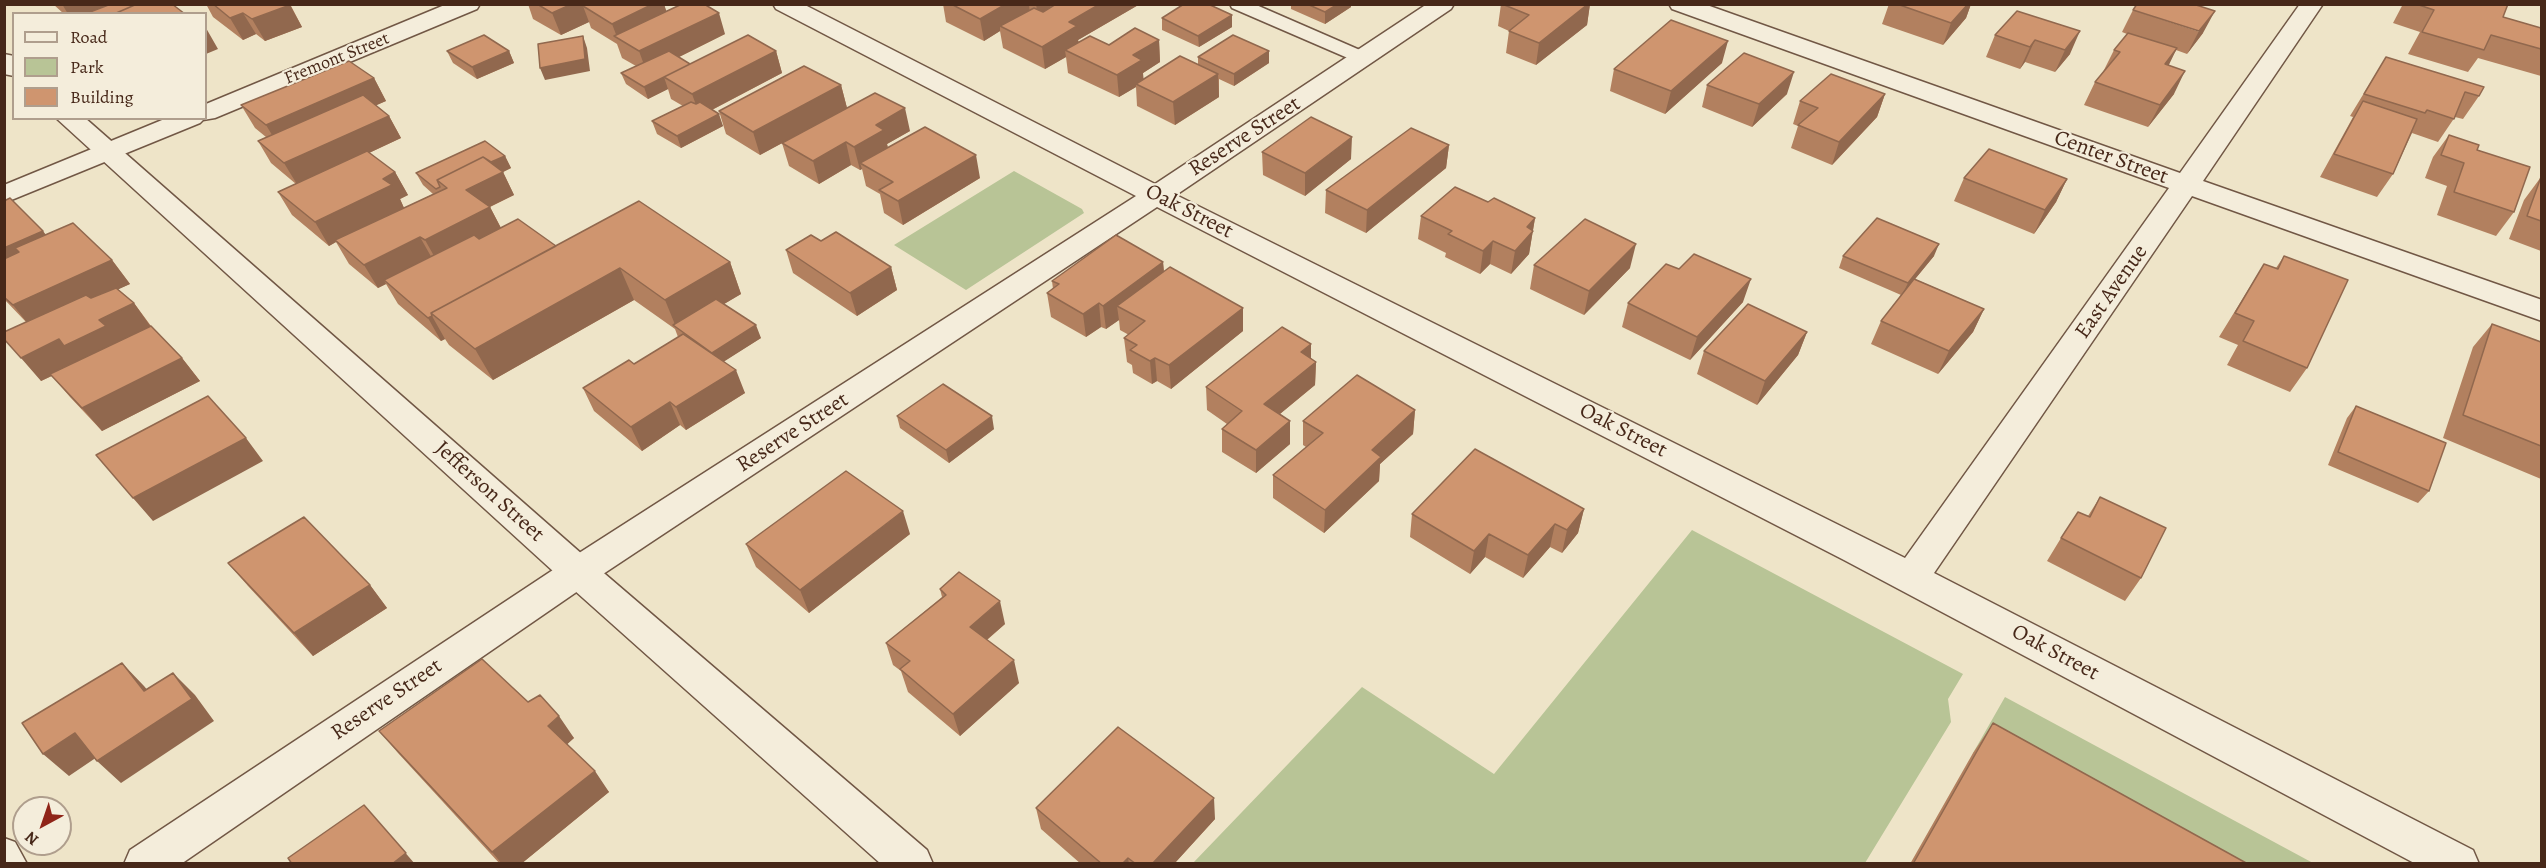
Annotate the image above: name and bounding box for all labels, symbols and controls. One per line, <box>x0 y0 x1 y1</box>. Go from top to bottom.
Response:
legend <box>12 12 207 120</box>
text: Road <box>70 25 107 49</box>
street label: Fremont Street <box>281 28 393 90</box>
text: Park <box>70 55 104 79</box>
text: Building <box>70 85 134 109</box>
street label: Reserve Street <box>1184 91 1306 183</box>
street label: Center Street <box>2050 125 2172 191</box>
street label: Oak Street <box>1141 179 1237 245</box>
street label: East Avenue <box>2070 240 2154 344</box>
street label: Reserve Street <box>732 387 854 479</box>
street label: Oak Street <box>1575 398 1671 464</box>
street label: Jefferson Street <box>429 436 549 548</box>
street label: Oak Street <box>2007 619 2103 687</box>
street label: Reserve Street <box>327 653 447 747</box>
north arrow <box>12 796 72 856</box>
text: N <box>20 826 43 850</box>

